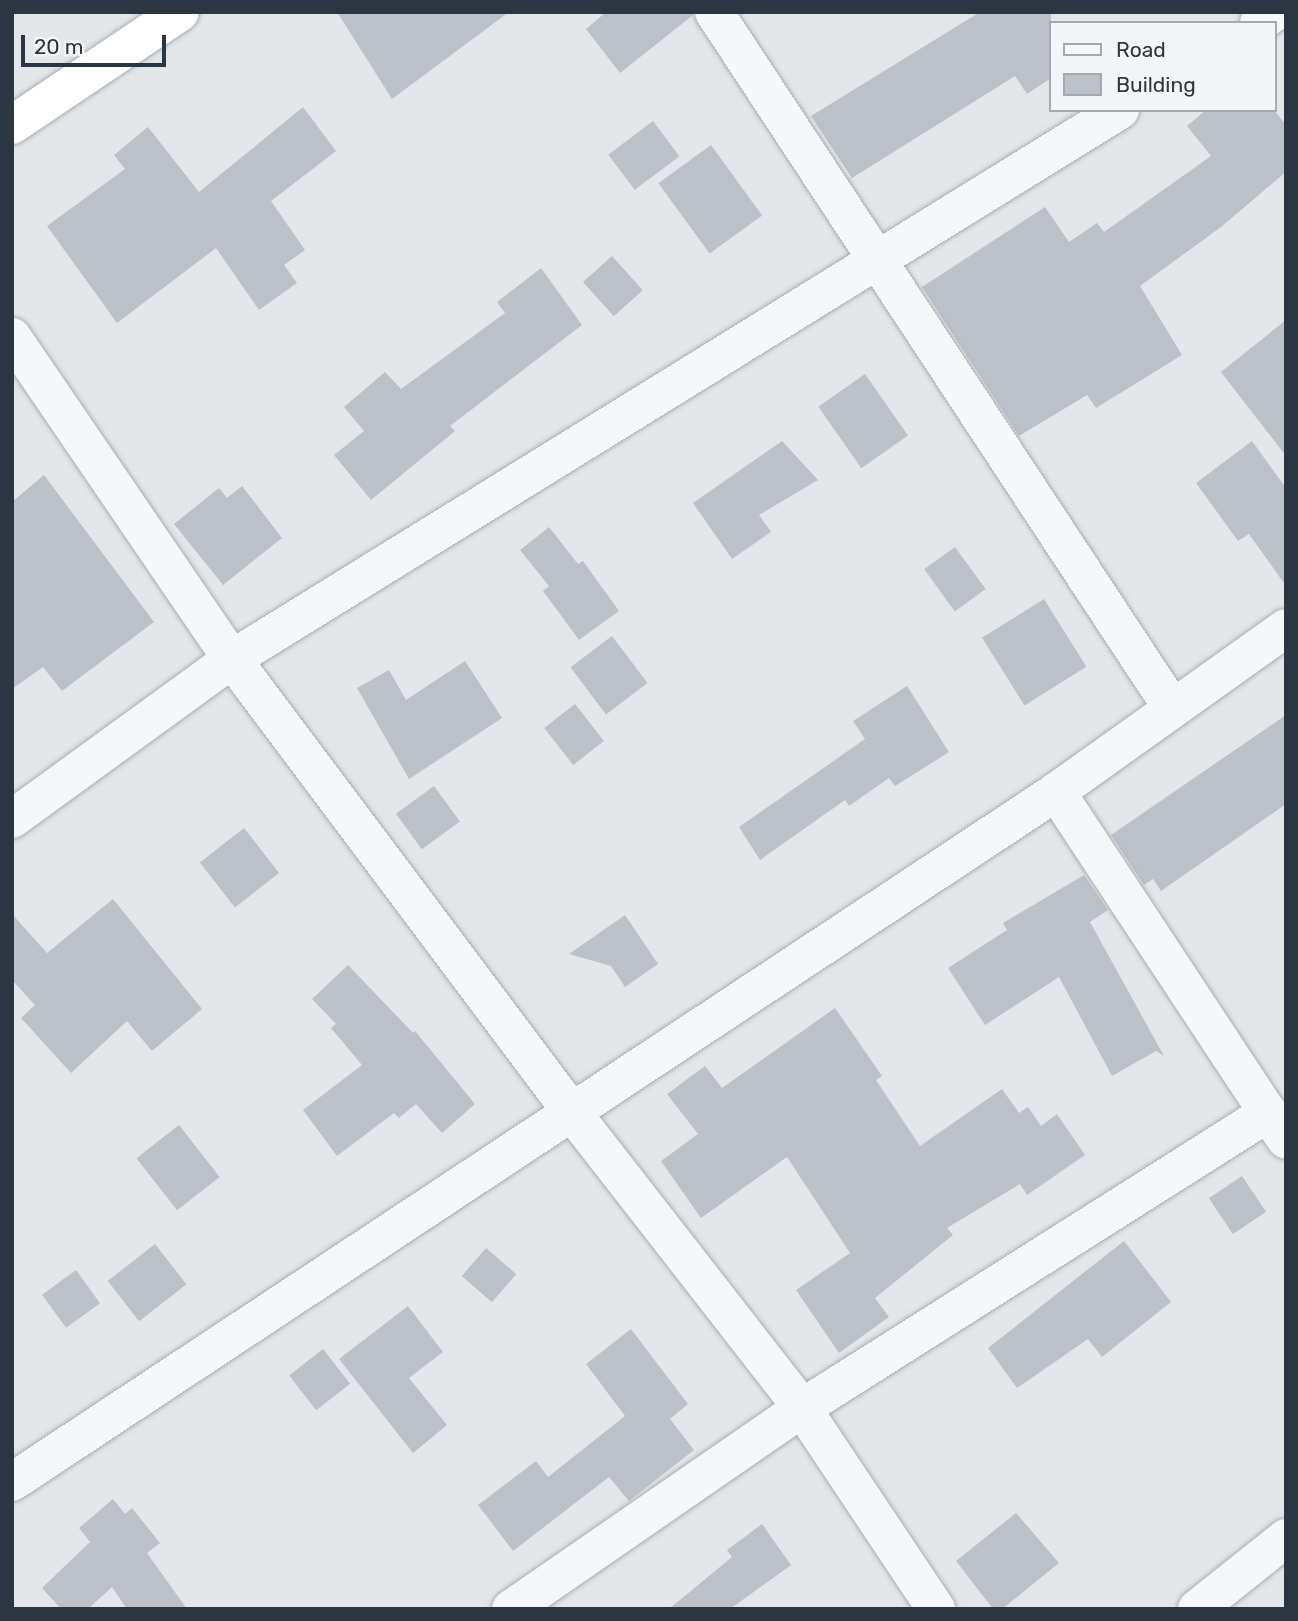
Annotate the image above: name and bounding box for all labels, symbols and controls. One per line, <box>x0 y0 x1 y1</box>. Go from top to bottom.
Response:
scale bar <box>24 21 170 65</box>
legend <box>1050 21 1277 112</box>
text: 20 m <box>34 34 83 59</box>
text: Road <box>1116 37 1166 62</box>
text: Building <box>1116 72 1196 97</box>

